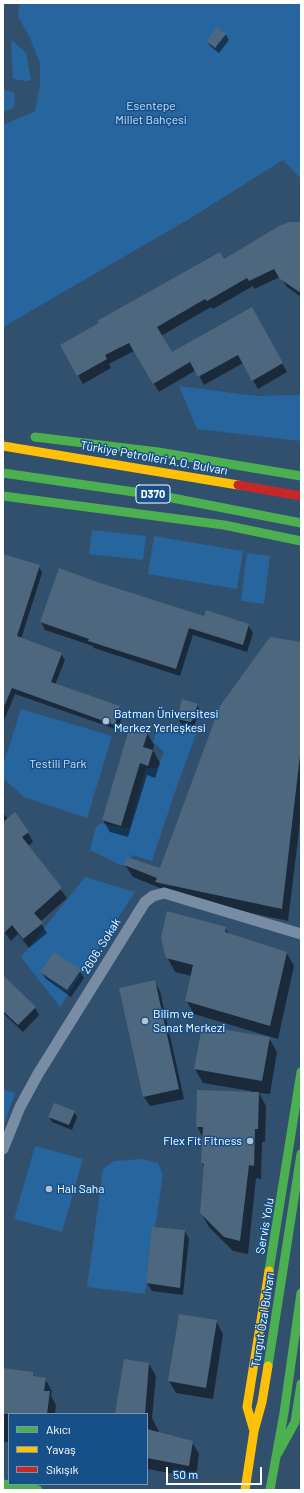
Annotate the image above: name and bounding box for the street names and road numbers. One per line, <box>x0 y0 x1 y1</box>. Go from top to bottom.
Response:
street label: Türkiye Petrolleri A.O. Bulvarı <box>79 438 229 478</box>
road number: D370 <box>136 485 170 503</box>
street label: 2606. Sokak <box>78 916 124 976</box>
street label: Servis Yolu <box>253 1197 277 1255</box>
street label: Turgut Özal Bulvarı <box>248 1272 278 1368</box>

